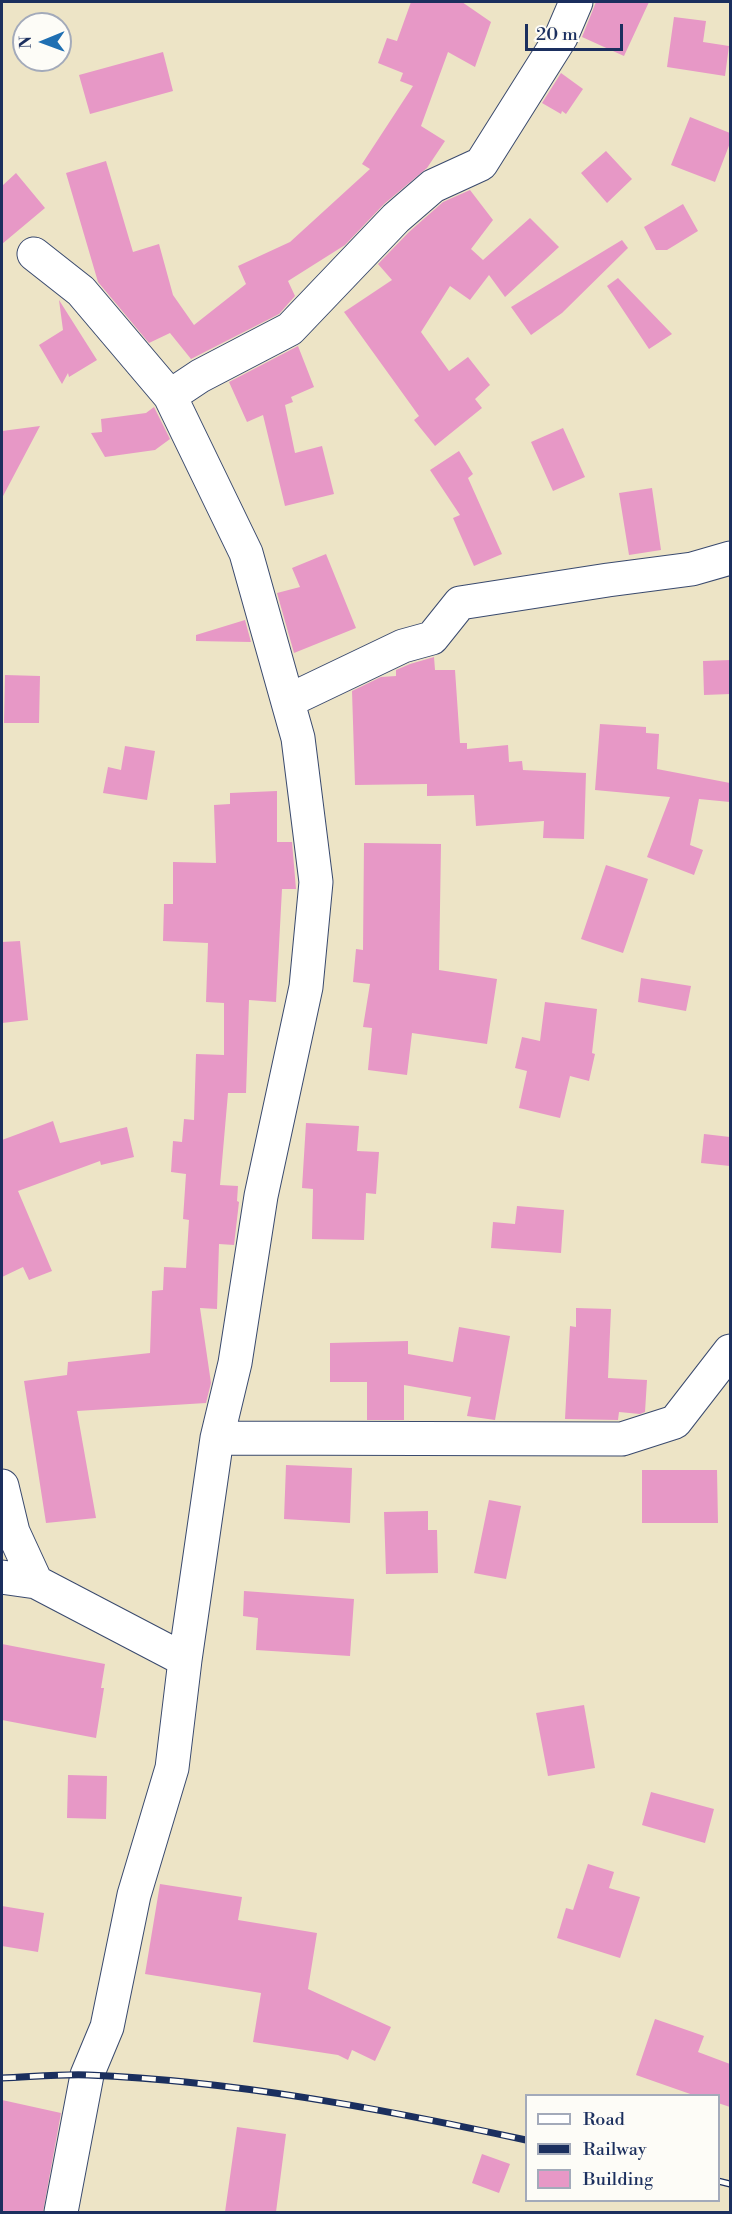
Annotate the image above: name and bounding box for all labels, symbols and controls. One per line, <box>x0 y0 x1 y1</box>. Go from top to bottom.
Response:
north arrow <box>12 12 72 72</box>
scale bar <box>528 12 626 50</box>
text: 20 m <box>536 23 578 46</box>
text: N <box>16 36 36 49</box>
legend <box>525 2094 720 2202</box>
text: Road <box>583 2108 625 2131</box>
text: Railway <box>583 2138 646 2161</box>
text: Building <box>583 2168 653 2191</box>

